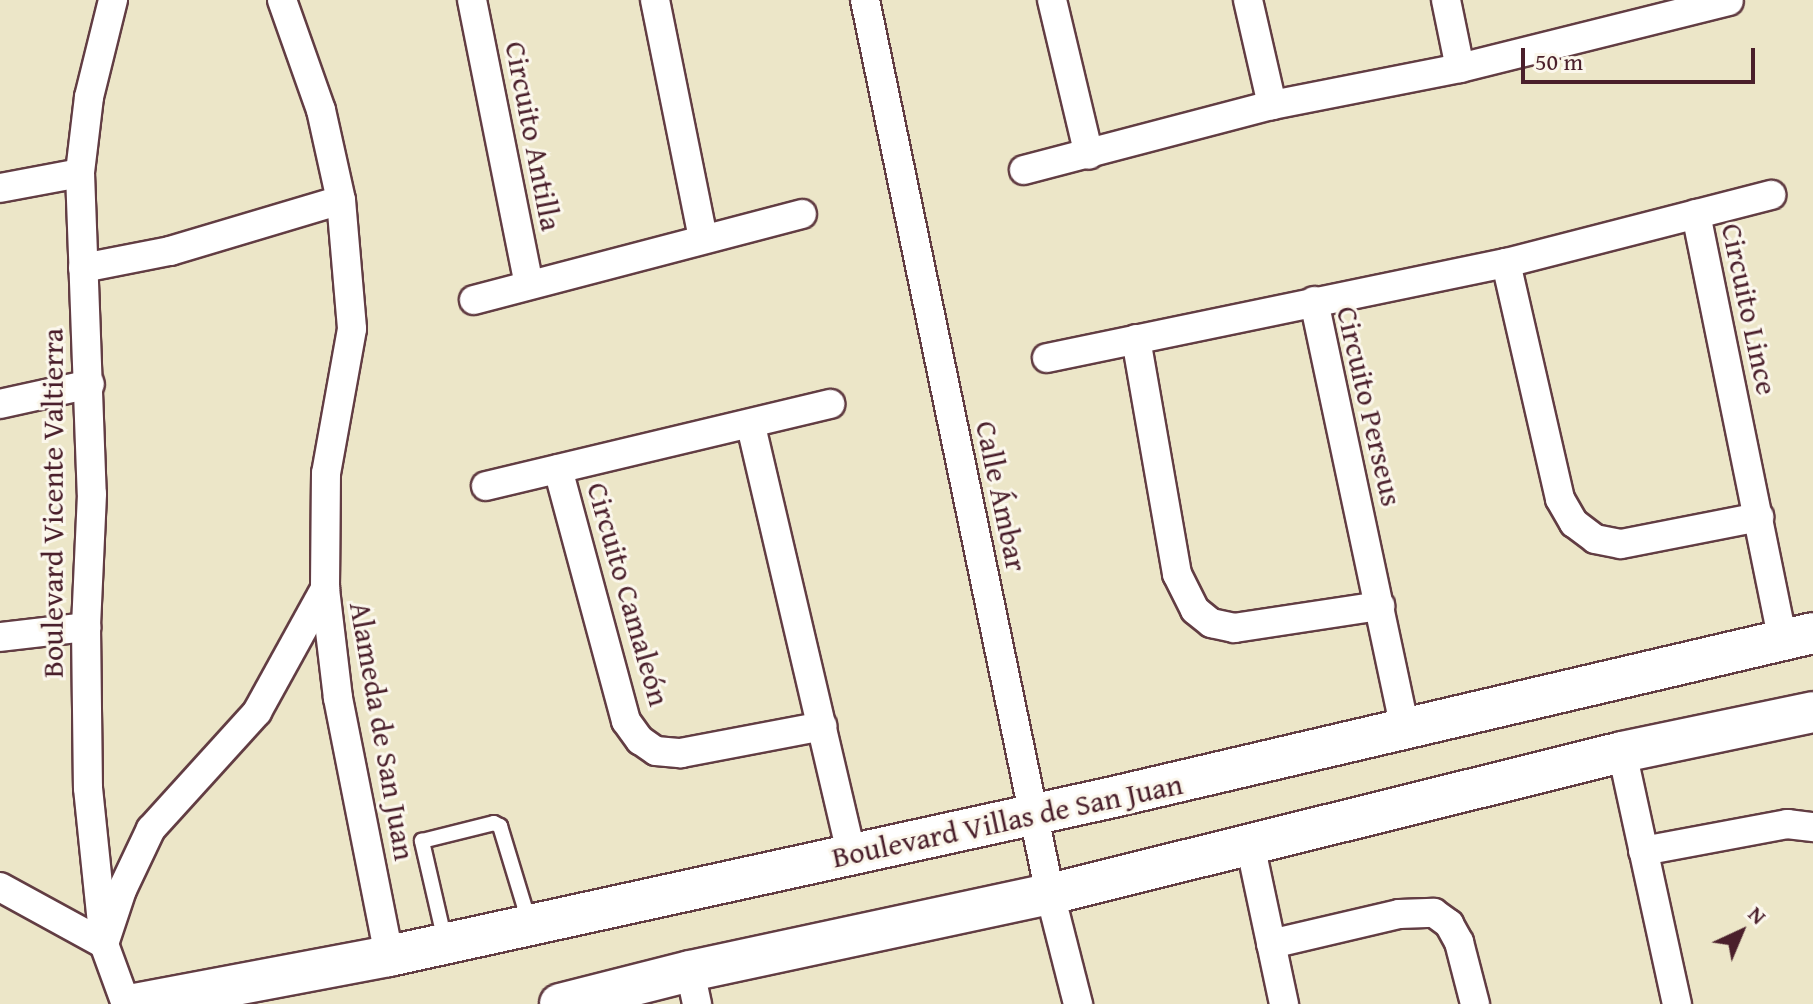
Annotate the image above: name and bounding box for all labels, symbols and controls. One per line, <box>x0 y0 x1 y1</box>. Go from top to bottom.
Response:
scale bar <box>1525 32 1759 82</box>
street label: Circuito Antilla <box>498 38 570 234</box>
text: 50 m <box>1535 44 1583 79</box>
street label: Circuito Lince <box>1714 220 1786 398</box>
street label: Circuito Perseus <box>1330 303 1410 509</box>
street label: Boulevard Vicente Valtierra <box>34 328 70 678</box>
street label: Calle Ámbar <box>969 418 1035 574</box>
street label: Circuito Camaleón <box>580 478 678 710</box>
street label: Alameda de San Juan <box>343 599 423 863</box>
street label: Boulevard Villas de San Juan <box>828 765 1186 875</box>
north arrow <box>1701 892 1781 972</box>
text: N <box>1741 898 1774 931</box>

